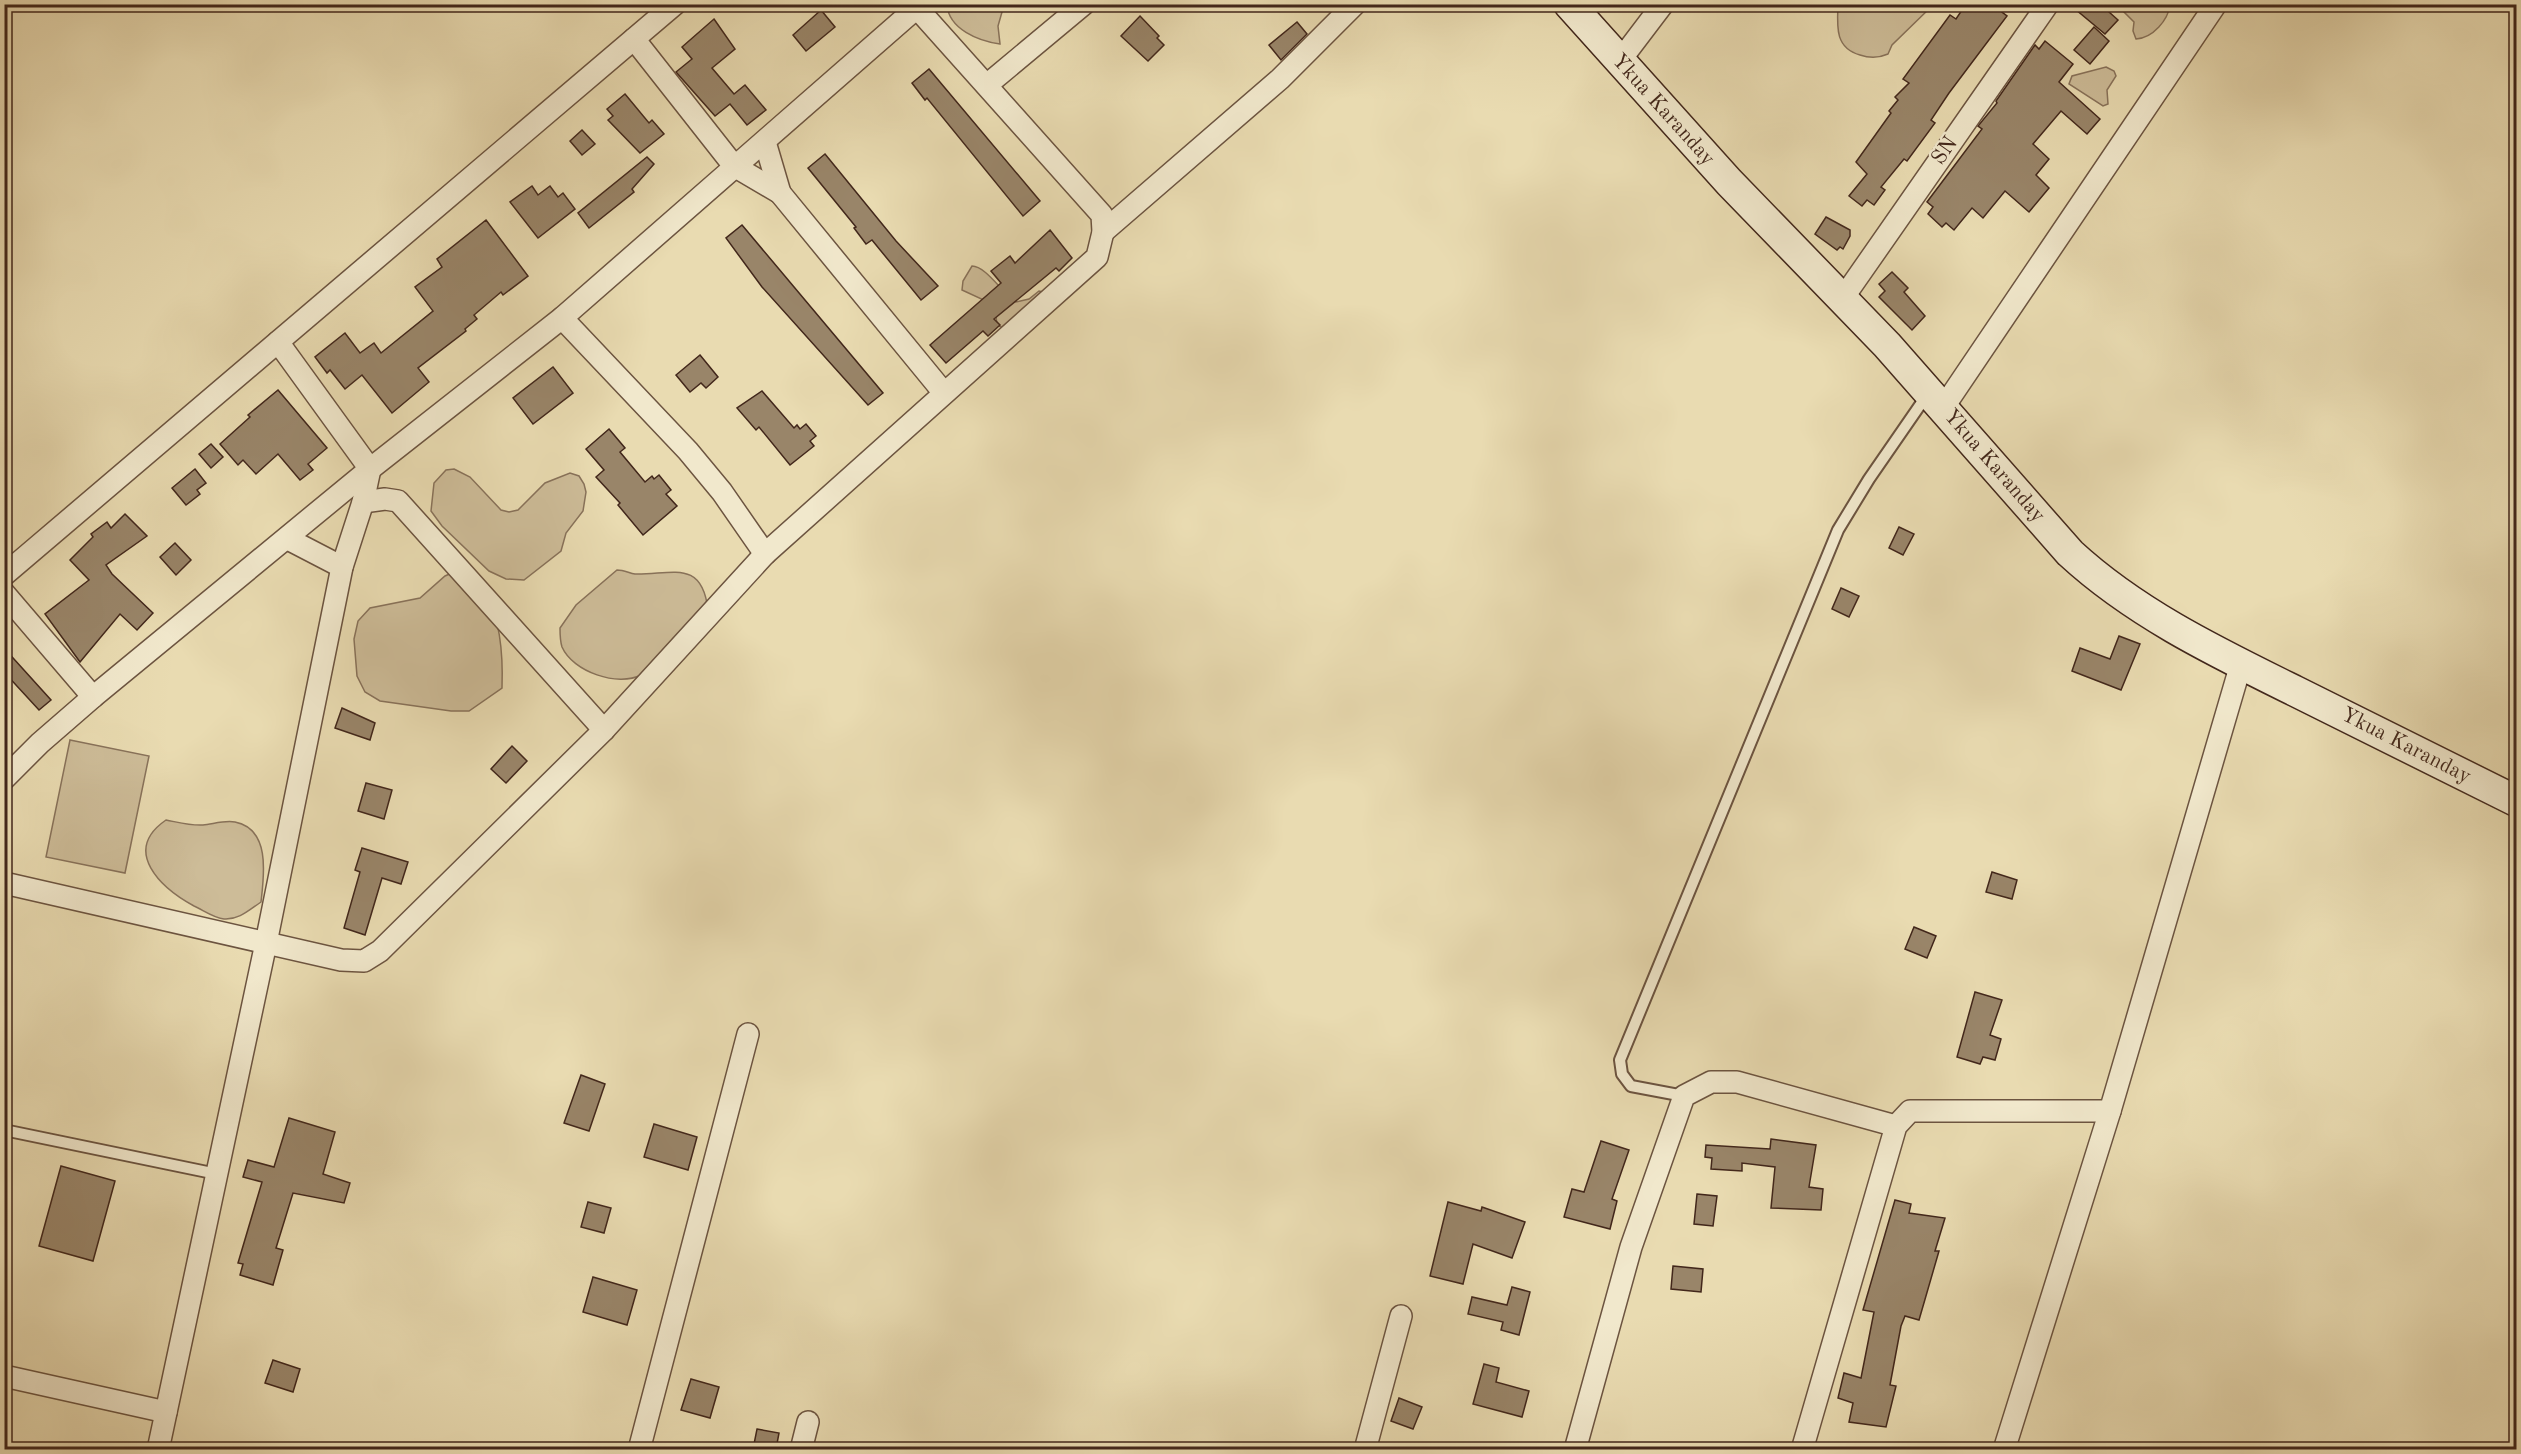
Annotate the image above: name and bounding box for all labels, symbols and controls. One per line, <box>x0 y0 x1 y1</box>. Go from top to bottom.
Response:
street label: Ykua Karanday <box>1608 50 1718 170</box>
street label: SN <box>1928 133 1962 169</box>
street label: Ykua Karanday <box>1939 405 2049 527</box>
street label: Ykua Karanday <box>2338 704 2474 788</box>

